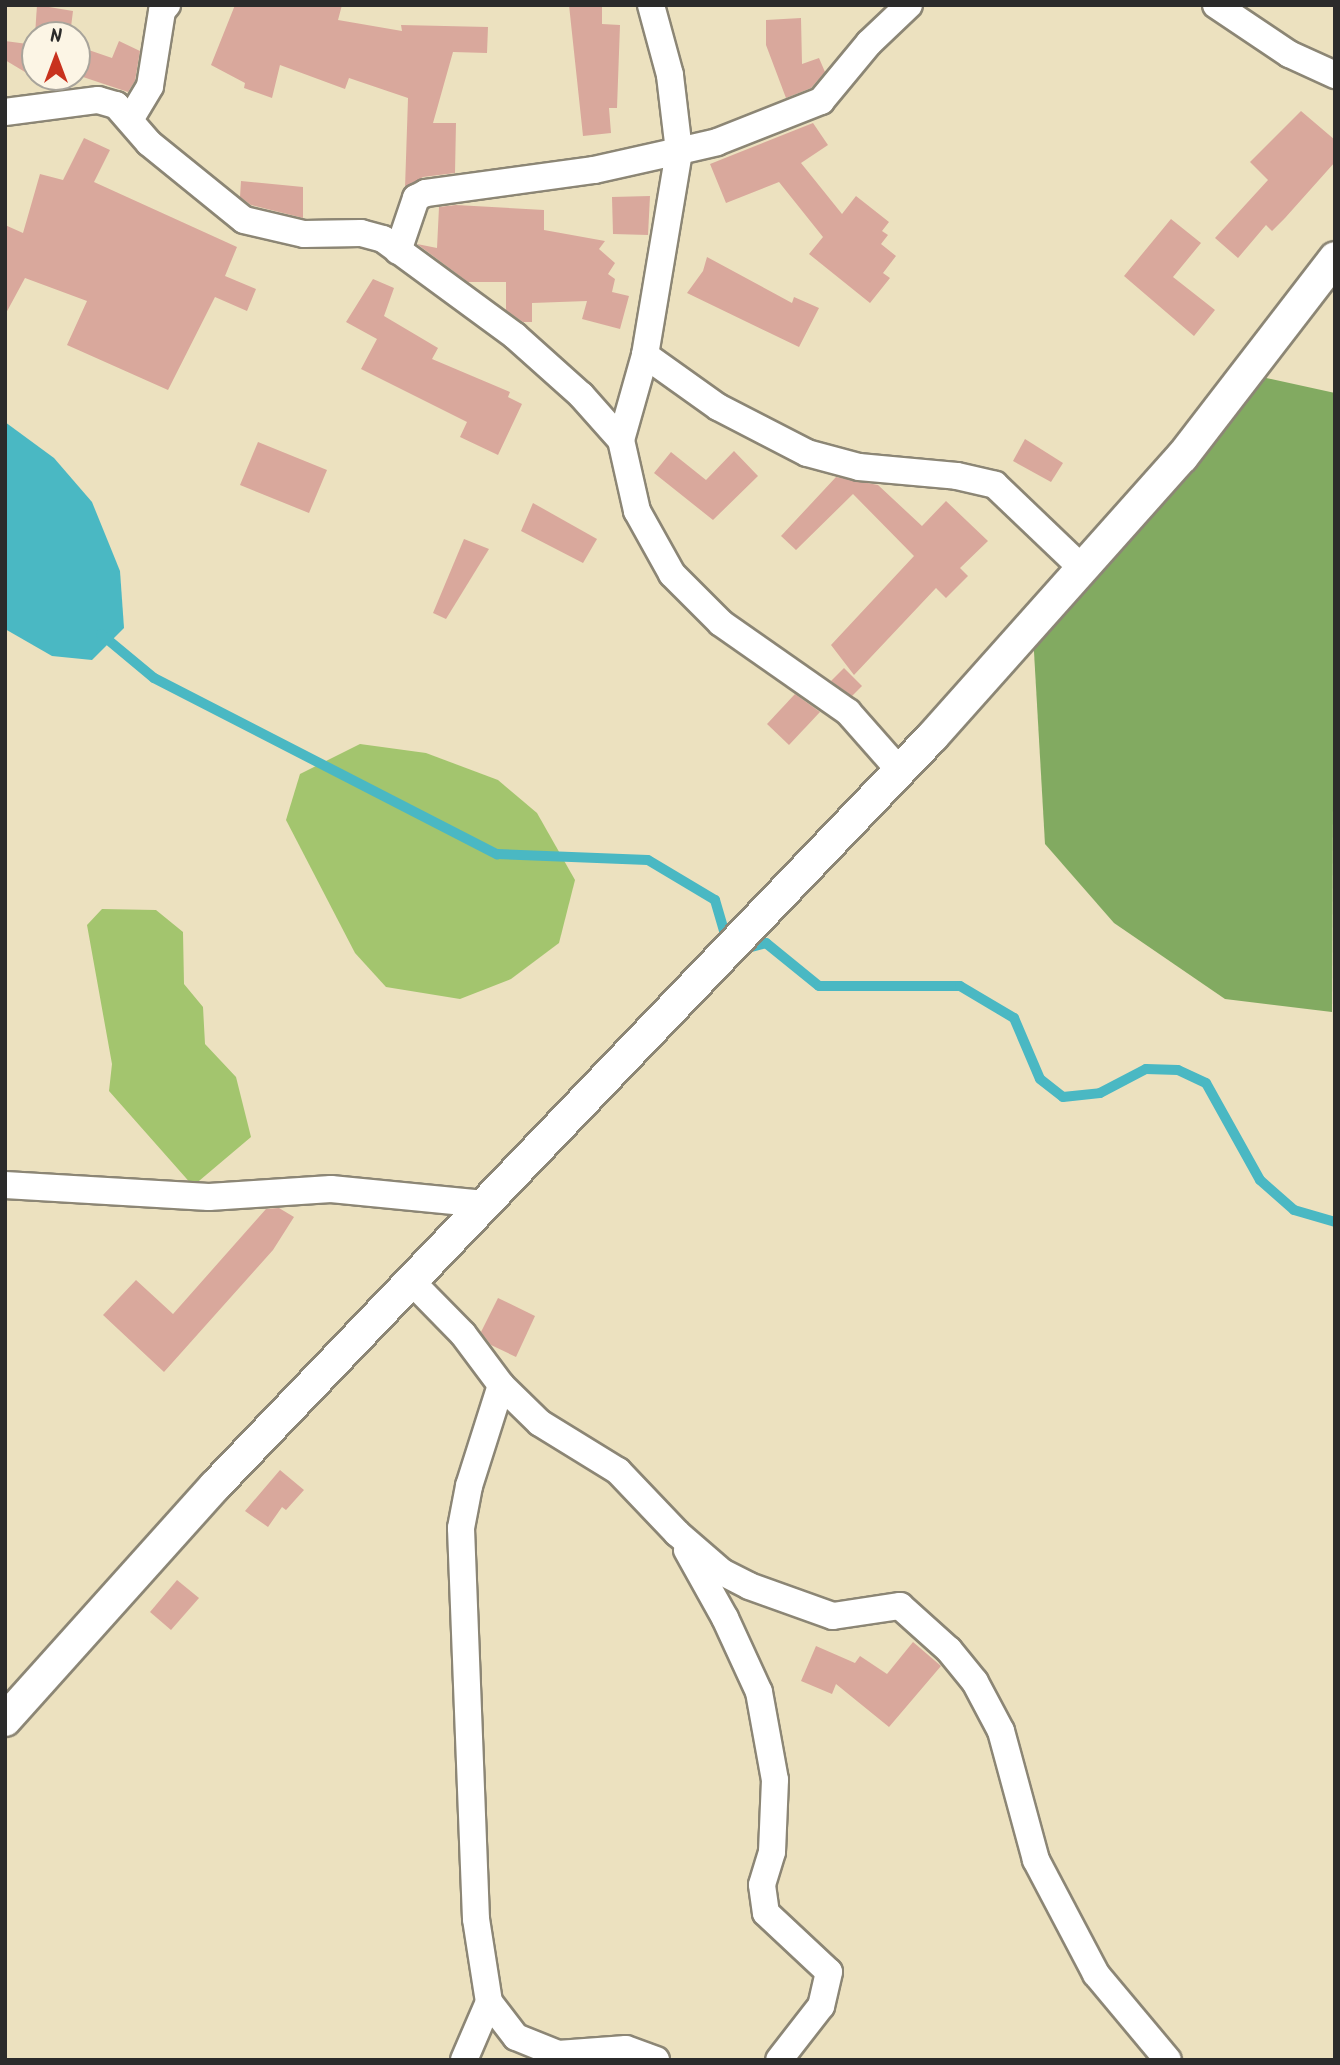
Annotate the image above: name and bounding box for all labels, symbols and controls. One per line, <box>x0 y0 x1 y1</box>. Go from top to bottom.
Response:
north arrow <box>21 21 91 91</box>
text: N <box>50 22 62 52</box>

